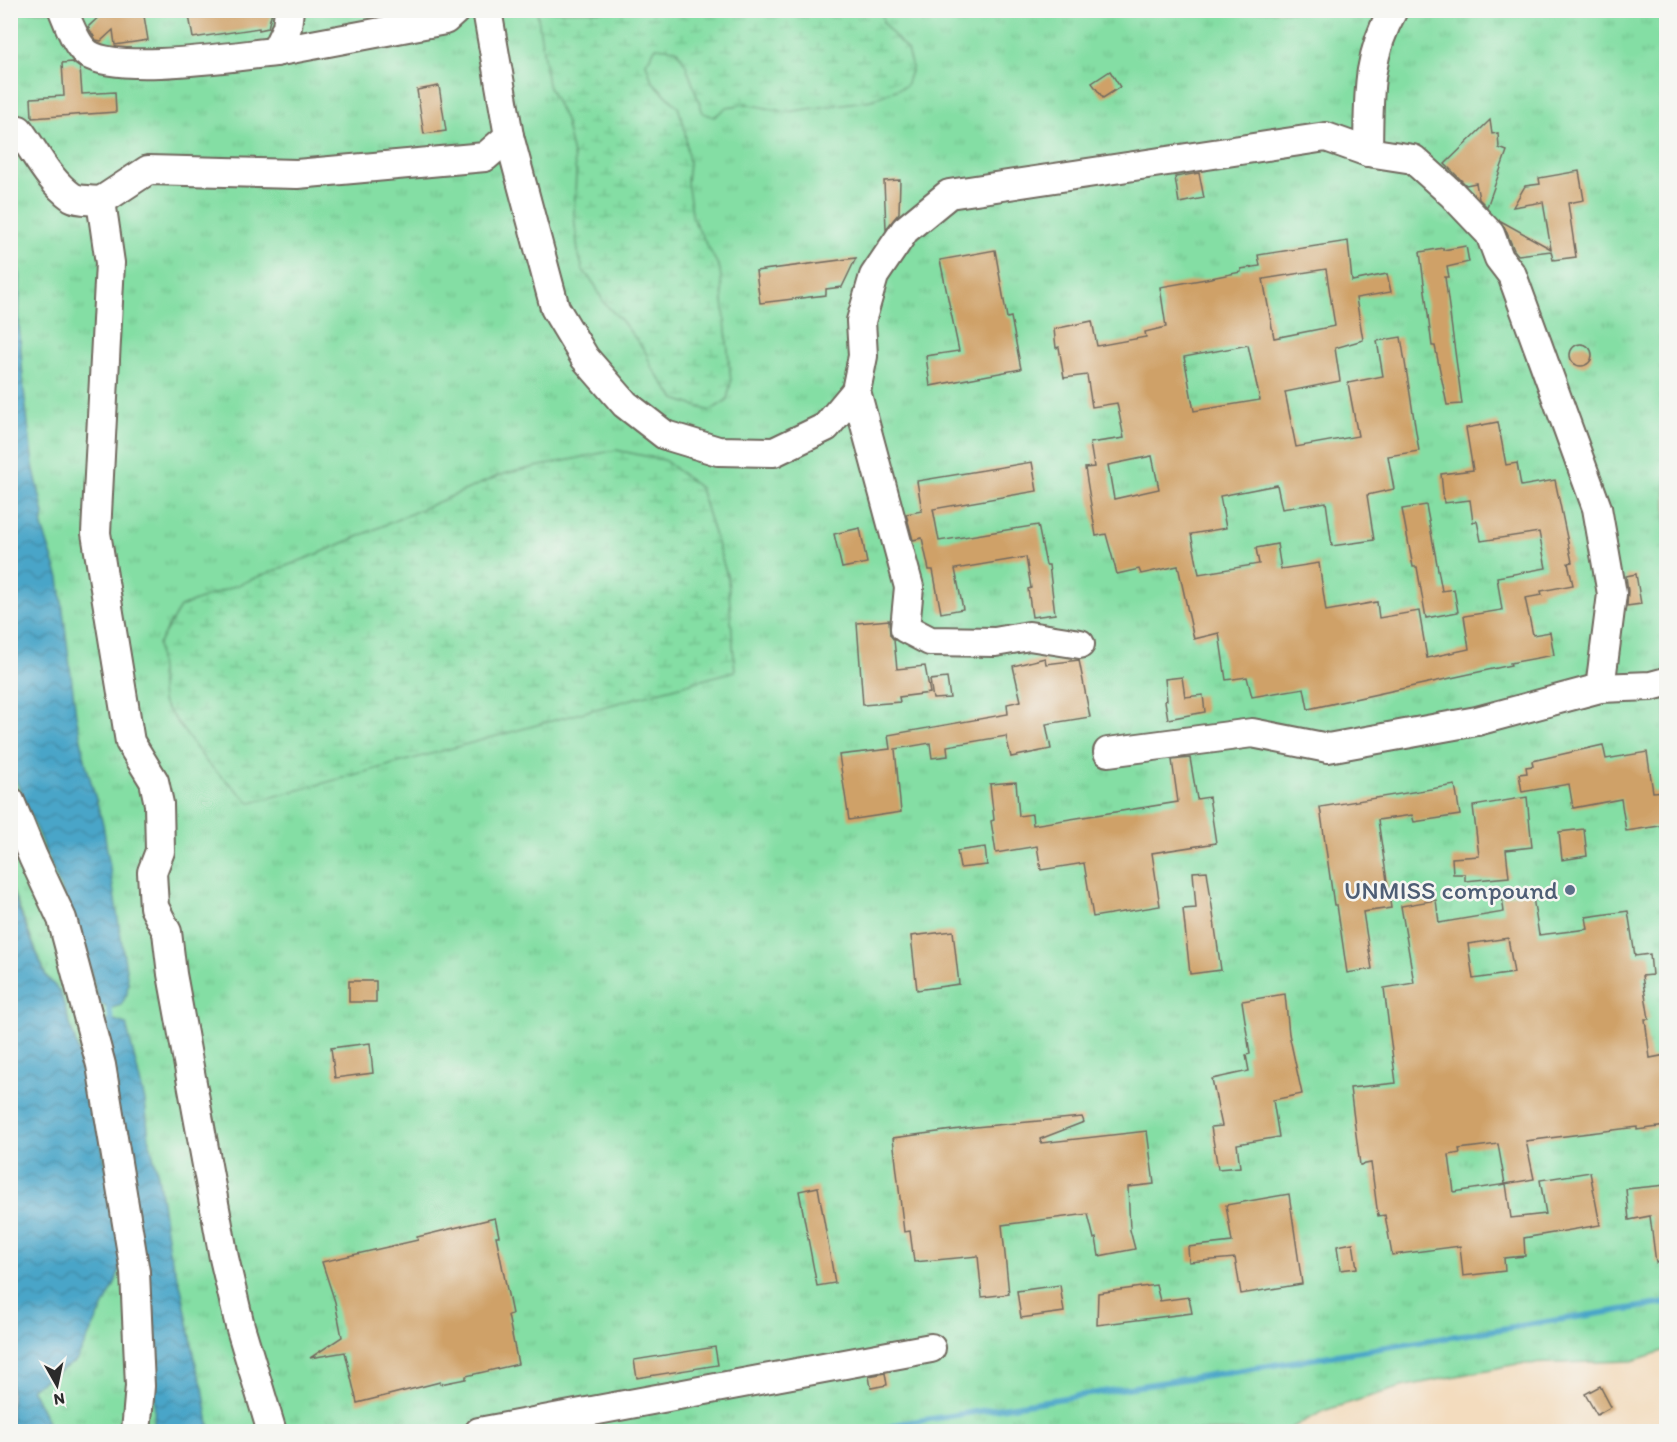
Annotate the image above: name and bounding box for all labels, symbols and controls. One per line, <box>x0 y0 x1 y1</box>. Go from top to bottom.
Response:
place label: UNMISS compound <box>1344 874 1558 906</box>
marker: UNMISS compound <box>1563 883 1577 897</box>
north arrow <box>27 1355 87 1415</box>
text: N <box>52 1389 66 1410</box>

